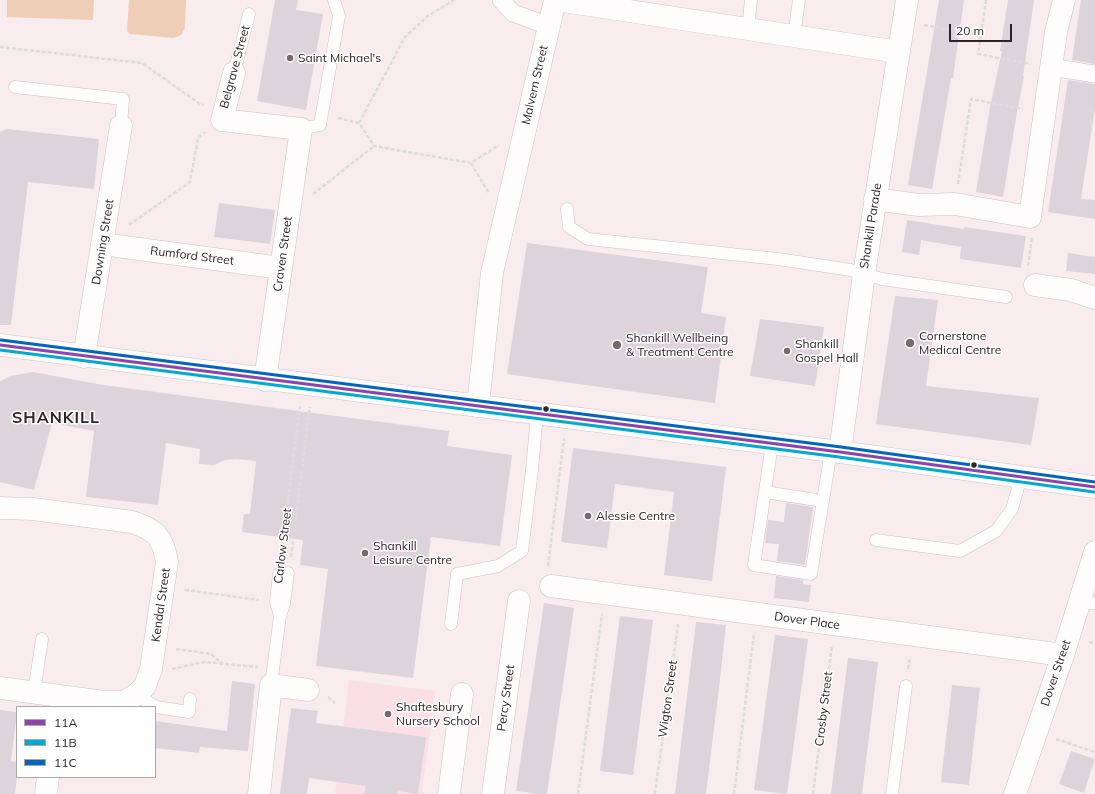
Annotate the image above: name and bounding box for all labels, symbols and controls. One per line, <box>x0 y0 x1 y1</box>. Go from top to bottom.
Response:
scale bar <box>951 16 1014 42</box>
text: 20 m <box>956 23 984 38</box>
street label: Belgrave Street <box>217 24 253 110</box>
street label: Malvern Street <box>519 44 551 126</box>
place label: Saint Michael's <box>298 51 381 65</box>
marker: Saint Michael's <box>285 53 295 63</box>
street label: Shankill Parade <box>857 182 885 270</box>
street label: Downing Street <box>89 198 117 286</box>
street label: Craven Street <box>271 215 295 293</box>
street label: Rumford Street <box>149 244 235 268</box>
place label: Cornerstone Medical Centre <box>919 329 1001 357</box>
place label: Shankill Wellbeing & Treatment Centre <box>626 331 734 359</box>
place label: Shankill Gospel Hall <box>795 337 858 365</box>
marker: Cornerstone Medical Centre <box>904 337 916 349</box>
marker: Shankill Wellbeing & Treatment Centre <box>611 339 623 351</box>
marker: Shankill Gospel Hall <box>782 346 792 356</box>
unlabelled marker <box>541 404 551 414</box>
district label: SHANKILL <box>12 408 100 428</box>
unlabelled marker <box>969 460 979 470</box>
street label: Carlow Street <box>271 507 295 585</box>
place label: Alessie Centre <box>596 509 675 523</box>
marker: Alessie Centre <box>583 511 593 521</box>
place label: Shankill Leisure Centre <box>373 539 452 567</box>
marker: Shankill Leisure Centre <box>360 548 370 558</box>
street label: Kendal Street <box>149 567 173 643</box>
street label: Dover Place <box>773 609 841 633</box>
street label: Dover Street <box>1038 638 1074 708</box>
street label: Wigton Street <box>655 659 681 739</box>
street label: Percy Street <box>494 664 518 732</box>
street label: Crosby Street <box>812 671 836 747</box>
place label: Shaftesbury Nursery School <box>396 700 480 728</box>
legend <box>16 706 156 778</box>
marker: Shaftesbury Nursery School <box>383 709 393 719</box>
text: 11A <box>54 715 77 730</box>
text: 11B <box>54 735 77 750</box>
text: 11C <box>54 755 77 770</box>

